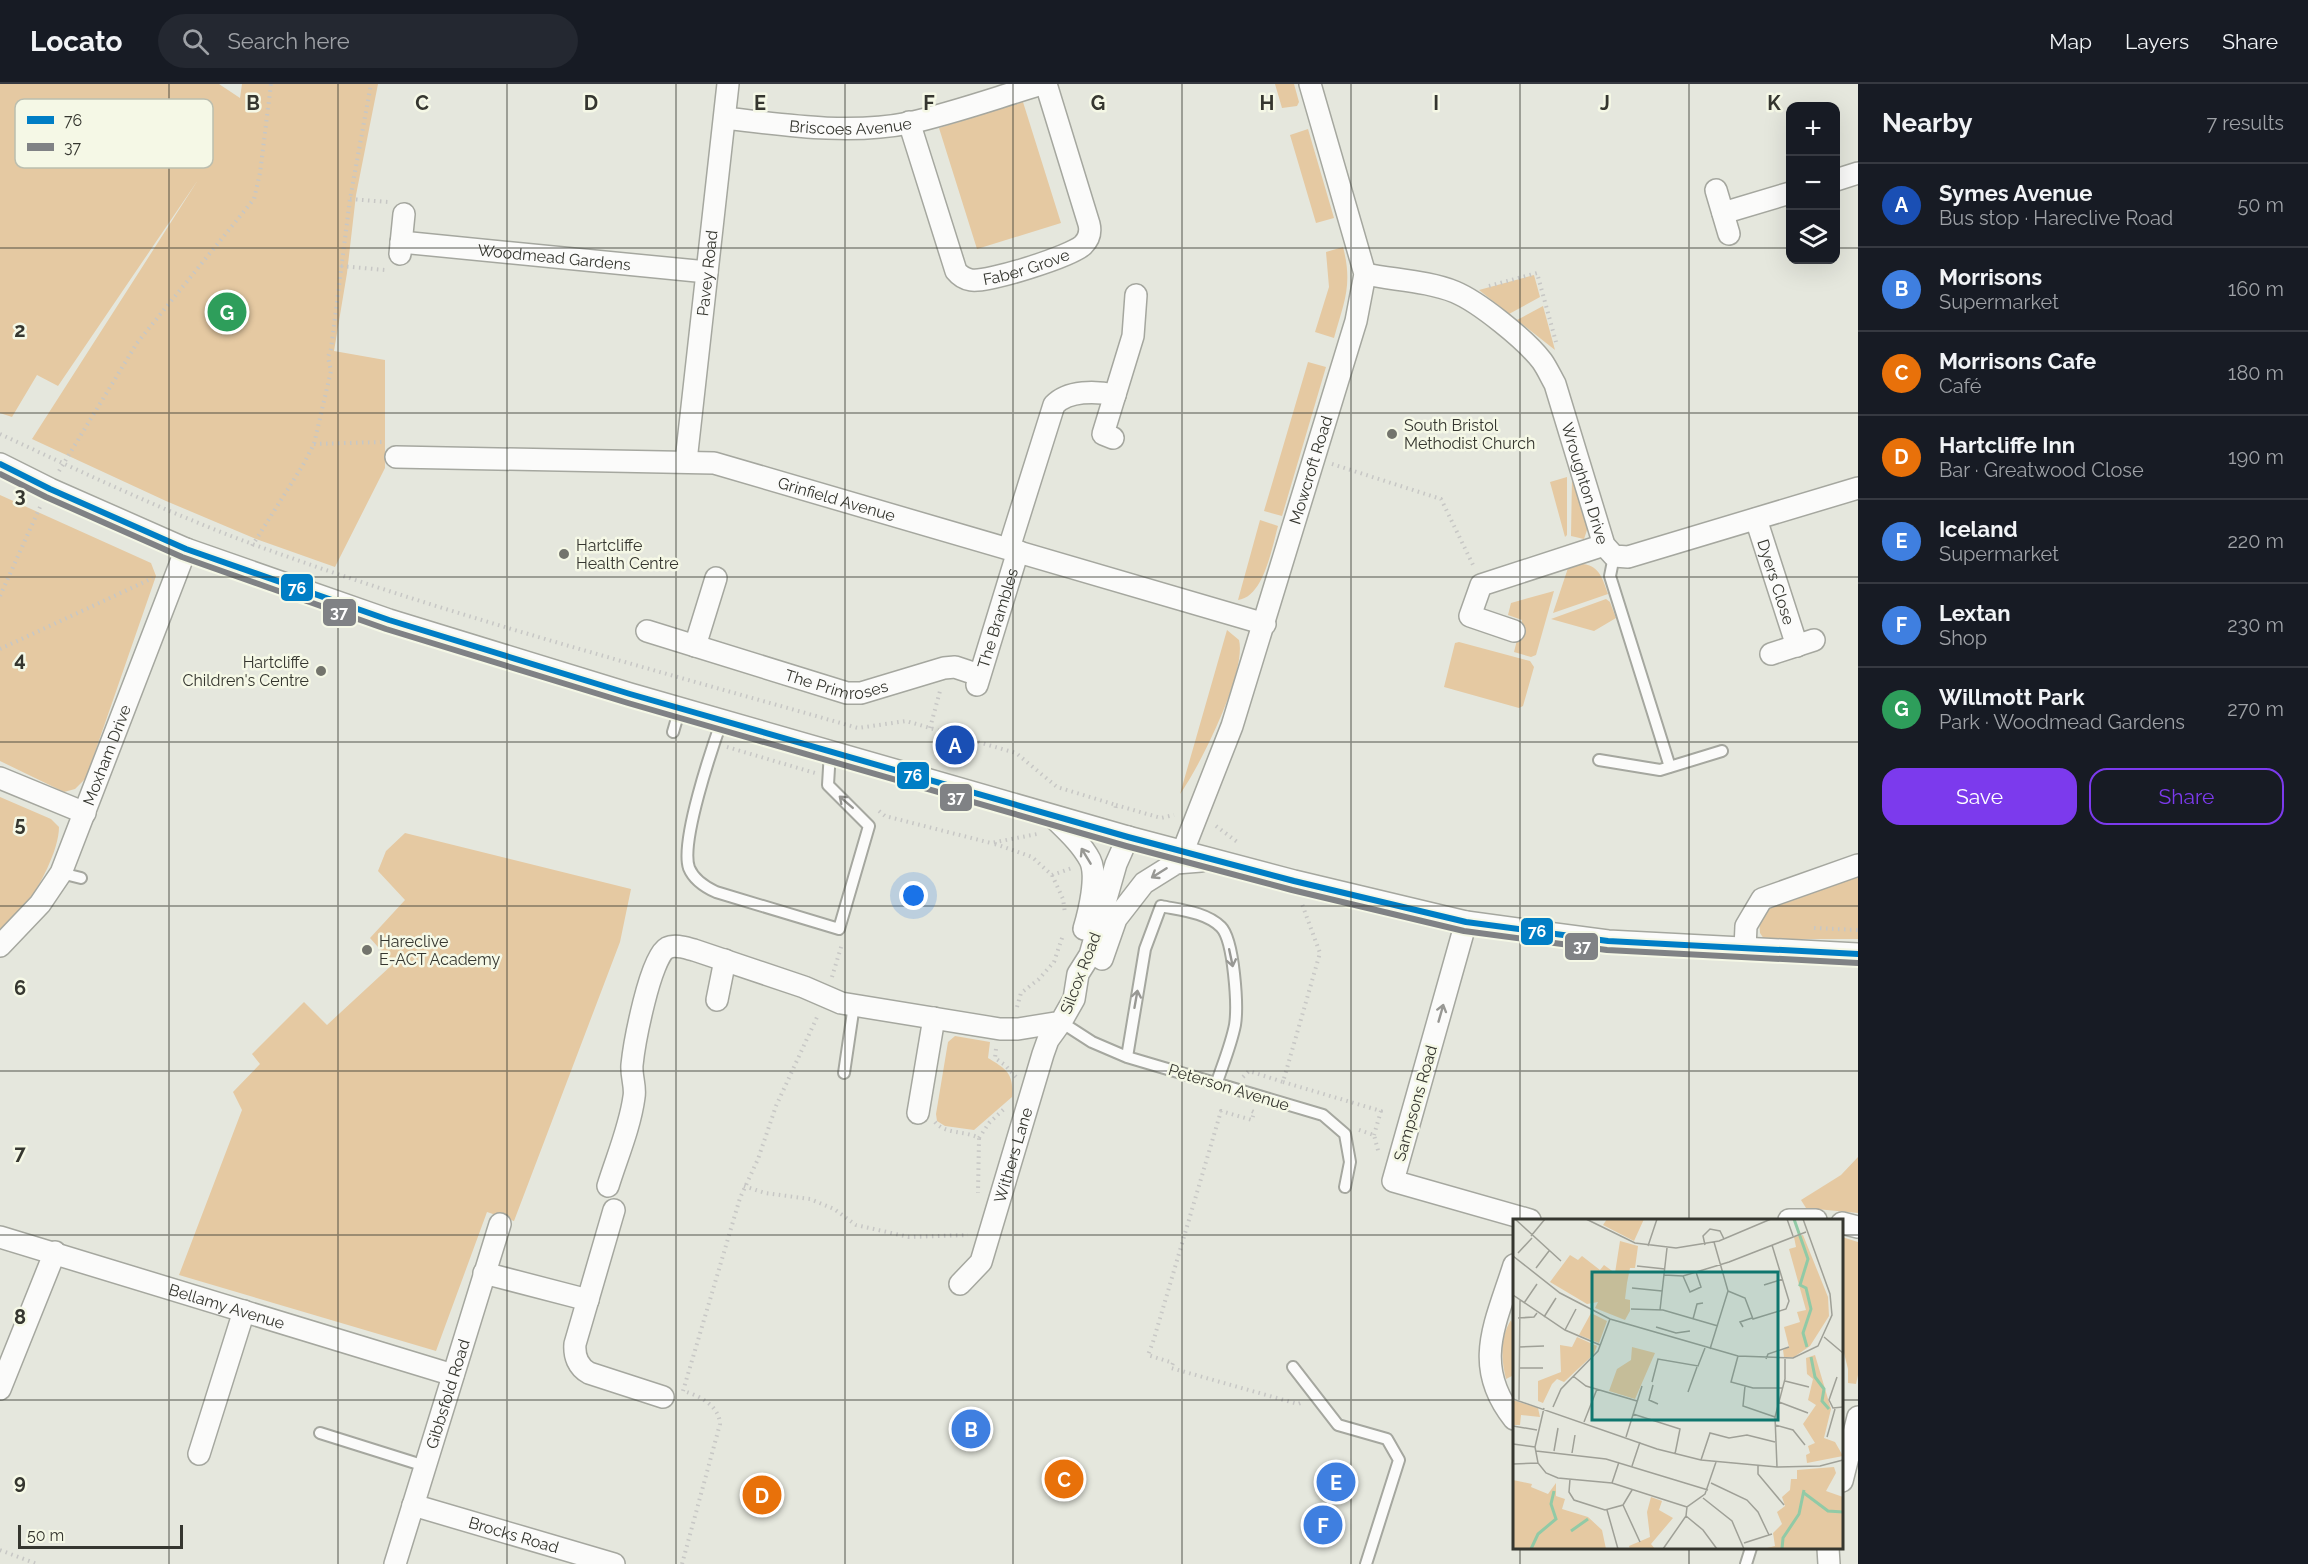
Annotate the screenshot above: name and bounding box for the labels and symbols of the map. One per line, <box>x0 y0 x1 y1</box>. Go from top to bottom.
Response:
text: B <box>246 91 260 115</box>
text: C <box>415 91 429 115</box>
text: D <box>584 91 598 115</box>
text: E <box>754 91 766 115</box>
text: F <box>923 91 935 115</box>
text: G <box>1091 91 1105 115</box>
text: H <box>1260 91 1274 115</box>
text: I <box>1433 91 1439 115</box>
text: J <box>1600 91 1610 115</box>
text: K <box>1767 91 1781 115</box>
legend <box>15 99 213 168</box>
text: 76 <box>64 111 82 130</box>
street label: Briscoes Avenue <box>788 114 913 139</box>
text: 37 <box>64 138 81 157</box>
street label: Pavey Road <box>693 229 722 317</box>
street label: Woodmead Gardens <box>477 241 632 274</box>
street label: Faber Grove <box>981 245 1072 289</box>
pin: G <box>208 290 246 334</box>
text: 2 <box>14 318 26 342</box>
street label: Mowcroft Road <box>1285 413 1336 527</box>
place label: South Bristol Methodist Church <box>1404 416 1535 453</box>
street label: Wroughton Drive <box>1557 420 1612 547</box>
marker: South Bristol Methodist Church <box>1385 427 1399 441</box>
street label: Grinfield Avenue <box>776 473 898 526</box>
text: 3 <box>14 483 26 507</box>
place label: Hartcliffe Health Centre <box>576 536 679 573</box>
street label: Dyers Close <box>1753 537 1798 627</box>
marker: Hartcliffe Health Centre <box>557 547 571 561</box>
street label: The Brambles <box>974 566 1022 671</box>
line badge: 76 <box>280 573 314 602</box>
text: 76 <box>288 579 307 598</box>
line badge: 37 <box>322 598 357 627</box>
text: 37 <box>330 603 348 622</box>
text: 4 <box>14 647 26 671</box>
place label: Hartcliffe Children's Centre <box>182 653 309 690</box>
marker: Hartcliffe Children's Centre <box>314 664 328 678</box>
street label: The Primroses <box>782 665 891 703</box>
street label: Moxham Drive <box>79 702 135 808</box>
pin: A <box>936 722 974 768</box>
line badge: 76 <box>896 761 930 790</box>
text: 76 <box>904 766 923 785</box>
line badge: 37 <box>939 783 973 812</box>
text: 37 <box>947 788 965 807</box>
one-way arrow <box>838 795 853 809</box>
text: 5 <box>14 812 26 836</box>
one-way arrow <box>1080 848 1092 865</box>
one-way arrow <box>1151 867 1168 879</box>
your location <box>899 881 928 910</box>
line badge: 76 <box>1520 917 1554 946</box>
text: 76 <box>1528 922 1547 941</box>
street label: Silcox Road <box>1056 930 1105 1017</box>
place label: Hareclive E-ACT Academy <box>379 932 501 969</box>
line badge: 37 <box>1564 932 1599 961</box>
text: 37 <box>1573 937 1591 956</box>
marker: Hareclive E-ACT Academy <box>360 943 374 957</box>
one-way arrow <box>1226 948 1237 967</box>
text: 6 <box>14 976 26 1000</box>
one-way arrow <box>1131 990 1142 1010</box>
one-way arrow <box>1436 1004 1447 1023</box>
street label: Sampsons Road <box>1390 1043 1441 1163</box>
street label: Peterson Avenue <box>1166 1060 1292 1115</box>
street label: Withers Lane <box>990 1105 1037 1205</box>
text: 7 <box>14 1141 26 1165</box>
inset map <box>1513 1219 1843 1549</box>
street label: Bellamy Avenue <box>166 1280 287 1333</box>
text: 8 <box>14 1305 26 1329</box>
street label: Gibbsfold Road <box>422 1337 474 1451</box>
pin: B <box>952 1406 990 1452</box>
pin: C <box>1044 1456 1084 1502</box>
pin: E <box>1316 1460 1356 1504</box>
text: 9 <box>14 1470 26 1494</box>
pin: D <box>742 1472 782 1518</box>
pin: F <box>1304 1502 1342 1548</box>
street label: Brocks Road <box>466 1513 561 1557</box>
scale bar <box>18 1522 183 1550</box>

